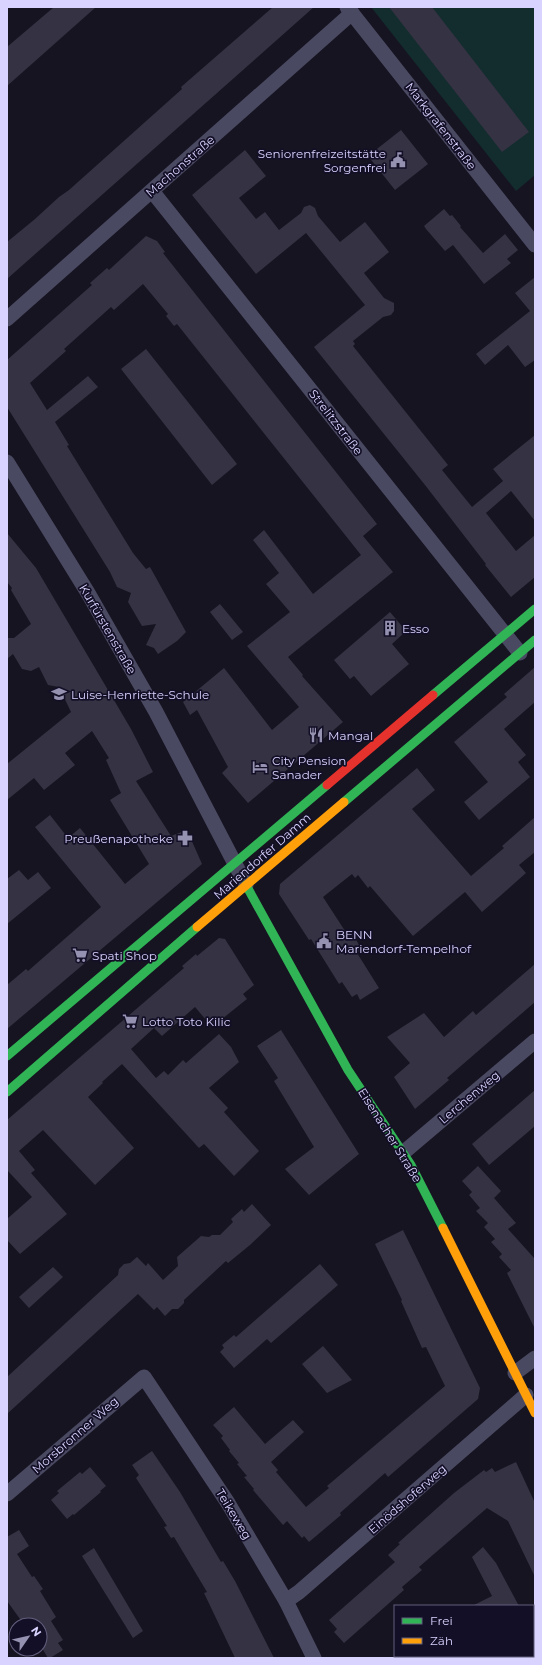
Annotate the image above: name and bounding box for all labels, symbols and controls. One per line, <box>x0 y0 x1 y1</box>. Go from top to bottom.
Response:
street label: Markgrafenstraße <box>402 79 480 173</box>
street label: Machonstraße <box>142 132 218 200</box>
place label: Seniorenfreizeitstätte Sorgenfrei <box>258 146 386 175</box>
public building icon: Seniorenfreizeitstätte Sorgenfrei <box>389 151 407 169</box>
street label: Strelitzstraße <box>306 386 366 458</box>
street label: Kurfürstenstraße <box>76 581 140 677</box>
building icon: Esso <box>381 619 399 637</box>
place label: Esso <box>402 621 429 636</box>
school or university icon: Luise-Henriette-Schule <box>50 685 68 703</box>
place label: Luise-Henriette-Schule <box>71 687 209 702</box>
restaurant icon: Mangal <box>307 726 325 744</box>
place label: Mangal <box>328 728 373 743</box>
place label: City Pension Sanader <box>272 753 346 782</box>
hotel icon: City Pension Sanader <box>251 758 269 776</box>
street label: Mariendorfer Damm <box>210 810 314 902</box>
pharmacy icon: Preußenapotheke <box>176 829 194 847</box>
place label: Preußenapotheke <box>64 831 173 846</box>
place label: BENN Mariendorf-Tempelhof <box>336 927 472 956</box>
public building icon: BENN Mariendorf-Tempelhof <box>315 932 333 950</box>
supermarket icon: Spati Shop <box>71 946 89 964</box>
place label: Spati Shop <box>92 948 157 963</box>
supermarket icon: Lotto Toto Kilic <box>121 1012 139 1030</box>
place label: Lotto Toto Kilic <box>142 1014 231 1029</box>
street label: Lerchenweg <box>436 1067 502 1127</box>
street label: Eisenacher Straße <box>355 1085 425 1185</box>
street label: Morsbronner Weg <box>29 1393 121 1477</box>
street label: Einödshoferweg <box>365 1461 449 1537</box>
street label: Teikeweg <box>213 1486 255 1542</box>
legend <box>394 1605 534 1657</box>
text: Frei <box>430 1613 453 1628</box>
north arrow <box>8 1617 48 1657</box>
text: N <box>28 1624 45 1639</box>
text: Zäh <box>430 1633 453 1648</box>

